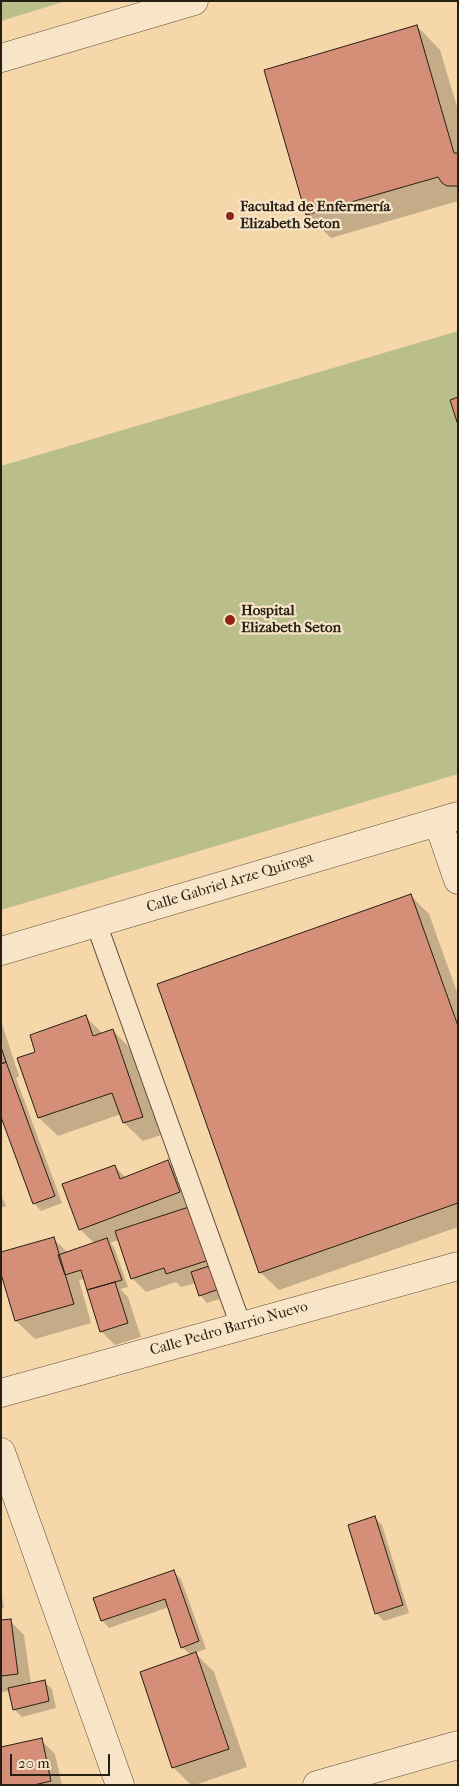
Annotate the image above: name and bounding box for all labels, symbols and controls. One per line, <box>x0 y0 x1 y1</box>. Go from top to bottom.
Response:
place label: Facultad de Enfermería Elizabeth Seton <box>240 198 390 233</box>
marker: Facultad de Enfermería Elizabeth Seton <box>224 210 236 222</box>
place label: Hospital Elizabeth Seton <box>241 602 341 637</box>
marker: Hospital Elizabeth Seton <box>223 613 237 627</box>
street label: Calle Gabriel Arze Quiroga <box>145 849 315 917</box>
street label: Calle Pedro Barrio Nuevo <box>148 1298 310 1360</box>
scale bar <box>12 1744 112 1776</box>
text: 20 m <box>18 1754 50 1772</box>

